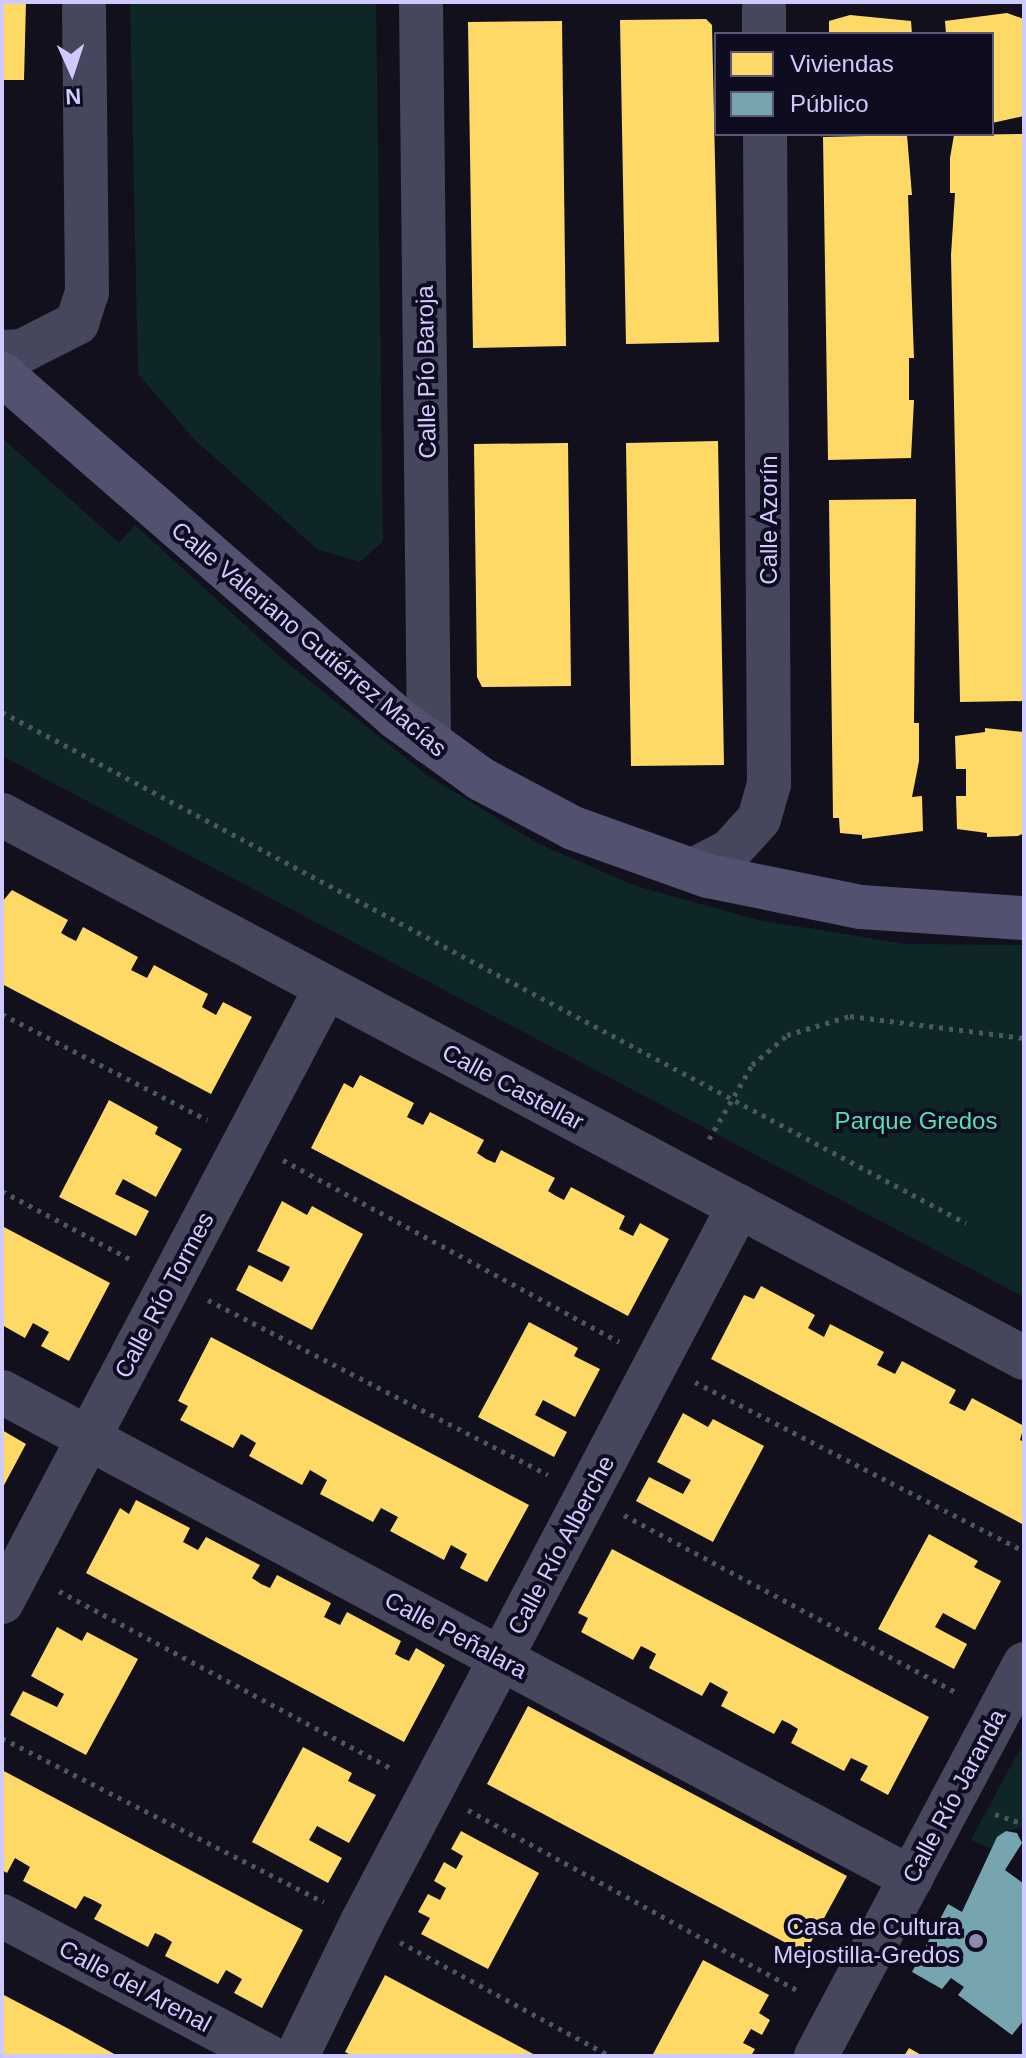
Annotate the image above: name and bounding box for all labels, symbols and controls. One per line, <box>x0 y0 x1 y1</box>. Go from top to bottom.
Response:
north arrow <box>32 32 112 112</box>
legend <box>714 32 994 136</box>
text: Viviendas <box>790 50 894 77</box>
text: N <box>65 84 82 109</box>
text: Público <box>790 90 869 117</box>
street label: Calle Pío Baroja <box>410 285 442 459</box>
street label: Calle Azorín <box>755 455 783 585</box>
street label: Calle Valeriano Gutiérrez Macías <box>166 515 452 763</box>
street label: Calle Castellar <box>437 1038 589 1136</box>
park label: Parque Gredos <box>835 1107 997 1135</box>
street label: Calle Río Tormes <box>108 1207 220 1383</box>
street label: Calle Río Alberche <box>501 1450 621 1640</box>
street label: Calle Peñalara <box>380 1585 532 1685</box>
street label: Calle Río Jaranda <box>896 1704 1012 1888</box>
place label: Casa de Cultura Mejostilla-Gredos <box>773 1913 960 1969</box>
marker: Casa de Cultura Mejostilla-Gredos <box>967 1932 985 1950</box>
street label: Calle del Arenal <box>53 1934 217 2038</box>

